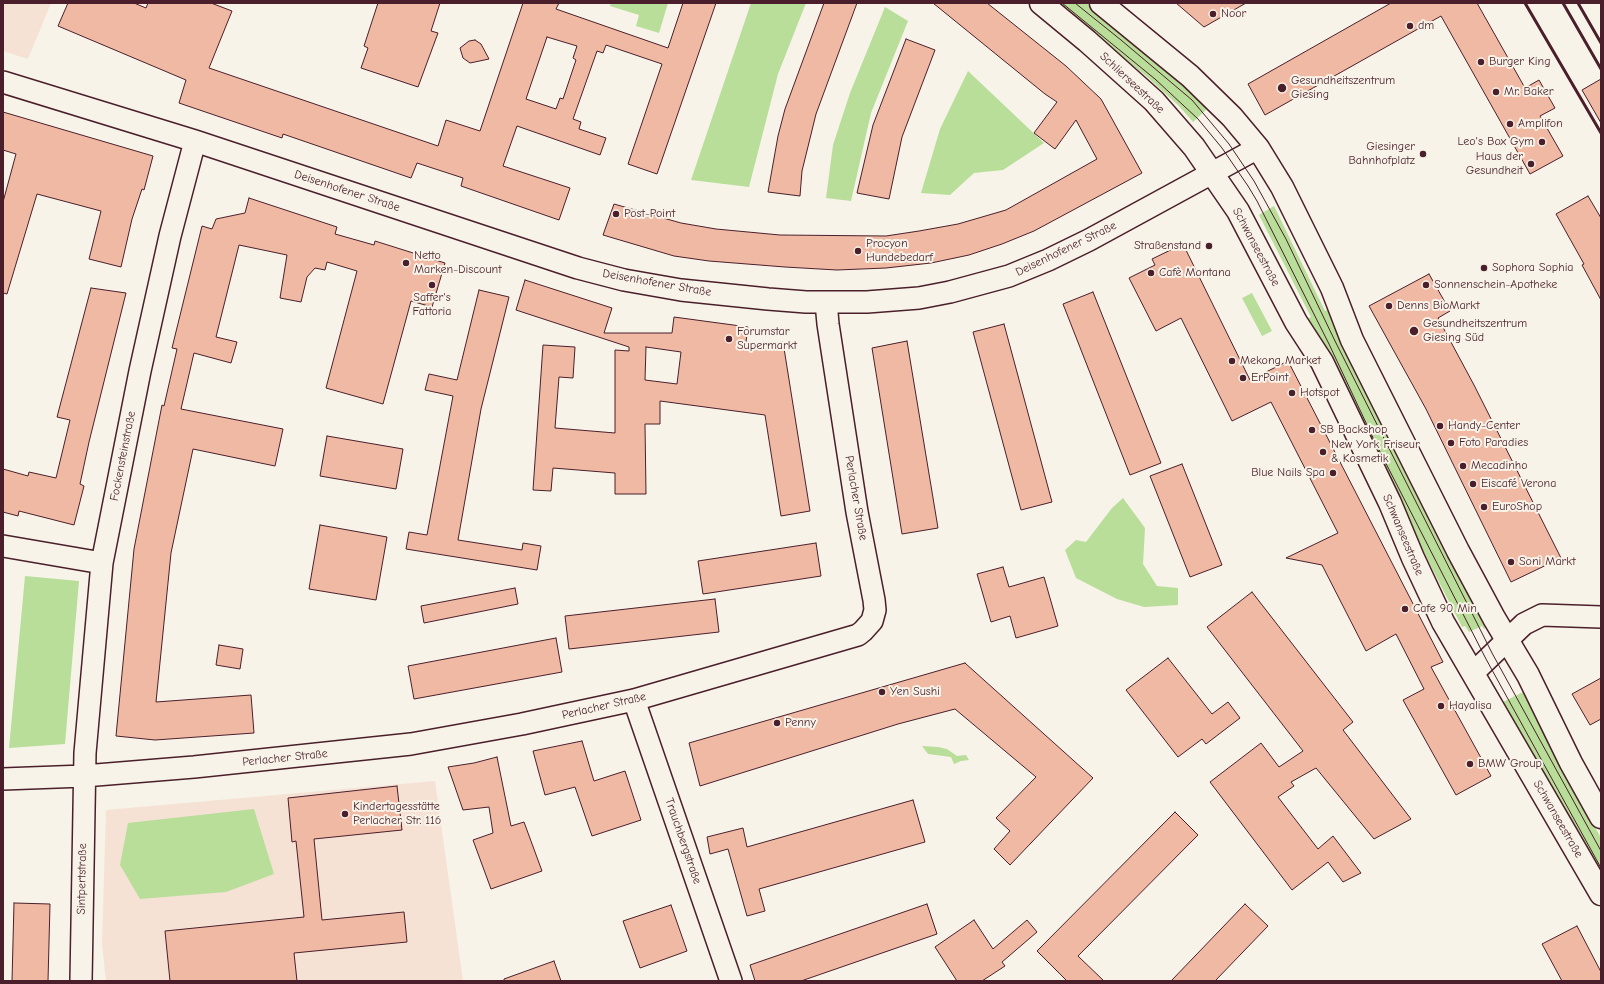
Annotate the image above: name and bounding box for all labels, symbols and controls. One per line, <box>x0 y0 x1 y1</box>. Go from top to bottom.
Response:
place label: Noor <box>1221 7 1246 21</box>
marker: Noor <box>1208 9 1218 19</box>
place label: dm <box>1418 19 1434 33</box>
marker: dm <box>1405 21 1415 31</box>
street label: Schlierseestraße <box>1097 49 1167 117</box>
place label: Burger King <box>1489 55 1551 69</box>
marker: Burger King <box>1476 57 1486 67</box>
place label: Gesundheitszentrum Giesing <box>1291 74 1395 102</box>
marker: Gesundheitszentrum Giesing <box>1276 82 1288 94</box>
place label: Mr. Baker <box>1504 85 1553 99</box>
marker: Mr. Baker <box>1491 87 1501 97</box>
place label: Amplifon <box>1518 117 1563 131</box>
marker: Amplifon <box>1505 119 1515 129</box>
place label: Leo's Box Gym <box>1457 135 1534 149</box>
marker: Leo's Box Gym <box>1537 137 1547 147</box>
place label: Giesinger Bahnhofplatz <box>1348 140 1415 168</box>
marker: Giesinger Bahnhofplatz <box>1418 149 1428 159</box>
place label: Haus der Gesundheit <box>1466 150 1523 178</box>
marker: Haus der Gesundheit <box>1526 159 1536 169</box>
street label: Deisenhofener Straße <box>292 167 402 215</box>
street label: Schwanseestraße <box>1229 205 1283 289</box>
place label: Post-Point <box>624 207 675 221</box>
marker: Post-Point <box>611 209 621 219</box>
street label: Deisenhofener Straße <box>1013 218 1119 280</box>
place label: Procyon Hundebedarf <box>866 237 933 265</box>
place label: Straßenstand <box>1134 239 1201 253</box>
marker: Straßenstand <box>1204 241 1214 251</box>
marker: Procyon Hundebedarf <box>853 246 863 256</box>
place label: Netto Marken-Discount <box>414 249 502 277</box>
marker: Netto Marken-Discount <box>401 258 411 268</box>
place label: Sophora Sophia <box>1492 261 1574 275</box>
marker: Sophora Sophia <box>1479 263 1489 273</box>
street label: Deisenhofener Straße <box>601 266 713 300</box>
place label: Cafè Montana <box>1159 266 1231 280</box>
marker: Cafè Montana <box>1146 268 1156 278</box>
place label: Sonnenschein-Apotheke <box>1434 278 1557 292</box>
marker: Saffer's Fattoria <box>427 280 437 290</box>
marker: Sonnenschein-Apotheke <box>1421 280 1431 290</box>
place label: Saffer's Fattoria <box>413 291 451 319</box>
place label: Denns BioMarkt <box>1397 299 1480 313</box>
marker: Denns BioMarkt <box>1384 301 1394 311</box>
place label: Gesundheitszentrum Giesing Süd <box>1423 317 1527 345</box>
place label: Forumstar Supermarkt <box>737 325 797 353</box>
marker: Gesundheitszentrum Giesing Süd <box>1408 325 1420 337</box>
marker: Forumstar Supermarkt <box>724 334 734 344</box>
place label: Mekong Market <box>1240 354 1321 368</box>
marker: Mekong Market <box>1227 356 1237 366</box>
place label: ErPoint <box>1251 371 1288 385</box>
marker: ErPoint <box>1238 373 1248 383</box>
place label: Hotspot <box>1300 386 1339 400</box>
marker: Hotspot <box>1287 388 1297 398</box>
street label: Fockensteinstraße <box>107 410 139 502</box>
place label: Handy-Center <box>1448 419 1520 433</box>
marker: Handy-Center <box>1435 421 1445 431</box>
place label: SB Backshop <box>1320 423 1387 437</box>
marker: SB Backshop <box>1307 425 1317 435</box>
place label: Foto Paradies <box>1459 436 1528 450</box>
place label: New York Friseur & Kosmetik <box>1331 438 1420 466</box>
marker: Foto Paradies <box>1446 438 1456 448</box>
marker: New York Friseur & Kosmetik <box>1318 447 1328 457</box>
street label: Perlacher Straße <box>841 454 871 542</box>
place label: Mecadinho <box>1471 459 1528 473</box>
marker: Mecadinho <box>1458 461 1468 471</box>
place label: Blue Nails Spa <box>1251 466 1325 480</box>
marker: Blue Nails Spa <box>1328 468 1338 478</box>
place label: Eiscafé Verona <box>1481 477 1556 491</box>
marker: Eiscafé Verona <box>1468 479 1478 489</box>
street label: Schwanseestraße <box>1379 492 1427 578</box>
place label: EuroShop <box>1492 500 1542 514</box>
marker: EuroShop <box>1479 502 1489 512</box>
place label: Soni Markt <box>1519 555 1576 569</box>
marker: Soni Markt <box>1506 557 1516 567</box>
place label: Cafe 90 Min <box>1413 602 1477 616</box>
marker: Cafe 90 Min <box>1400 604 1410 614</box>
place label: Yen Sushi <box>890 685 940 699</box>
marker: Yen Sushi <box>877 687 887 697</box>
street label: Perlacher Straße <box>561 689 647 723</box>
place label: Hayalisa <box>1449 699 1492 713</box>
marker: Hayalisa <box>1436 701 1446 711</box>
place label: Penny <box>785 716 816 730</box>
marker: Penny <box>772 718 782 728</box>
street label: Perlacher Straße <box>242 746 328 770</box>
place label: BMW Group <box>1478 757 1542 771</box>
marker: BMW Group <box>1465 759 1475 769</box>
street label: Schwanseestraße <box>1530 778 1586 860</box>
street label: Trauchbergstraße <box>662 796 704 886</box>
place label: Kindertagesstätte Perlacher Str. 116 <box>353 800 441 828</box>
marker: Kindertagesstätte Perlacher Str. 116 <box>340 809 350 819</box>
street label: Sintpertstraße <box>74 843 90 915</box>

